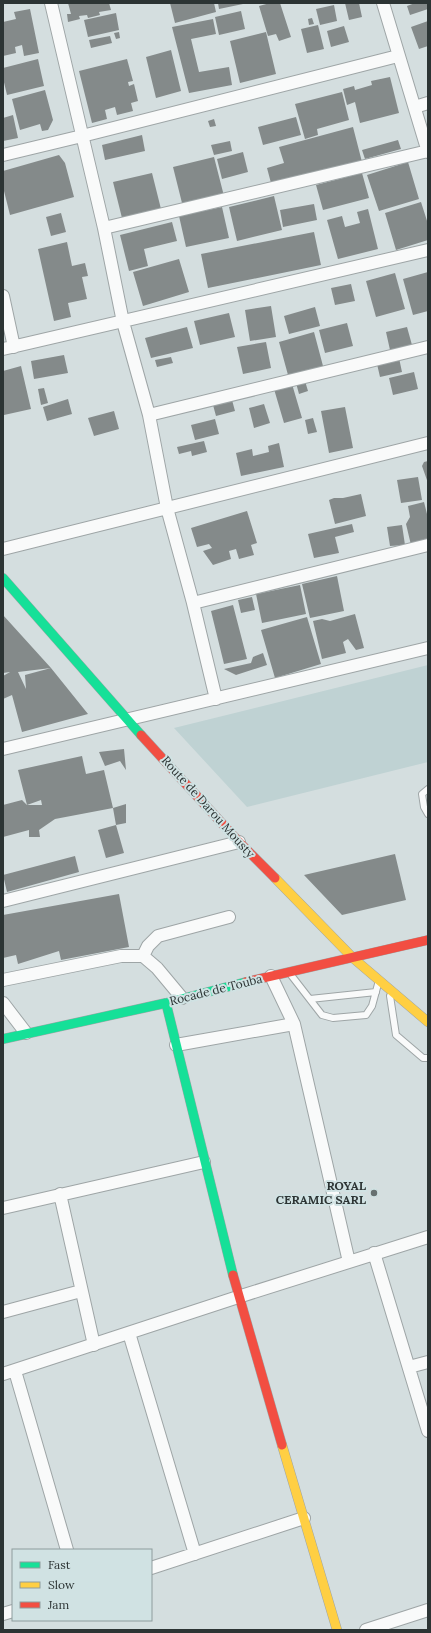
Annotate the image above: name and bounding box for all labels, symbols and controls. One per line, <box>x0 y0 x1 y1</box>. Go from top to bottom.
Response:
street label: Route de Darou Mousty <box>159 753 259 861</box>
street label: Rocade de Touba <box>168 971 264 1008</box>
place label: ROYAL CERAMIC SARL <box>276 1178 367 1207</box>
marker: ROYAL CERAMIC SARL <box>369 1188 379 1198</box>
legend <box>12 1549 152 1621</box>
text: Fast <box>48 1557 71 1572</box>
text: Slow <box>48 1577 75 1592</box>
text: Jam <box>47 1597 69 1612</box>

